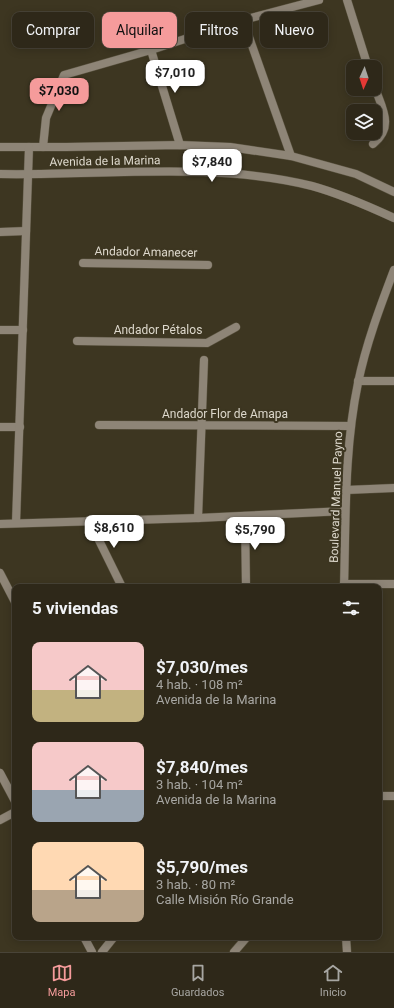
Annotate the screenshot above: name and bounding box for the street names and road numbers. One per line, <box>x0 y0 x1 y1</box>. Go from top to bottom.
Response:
street label: Avenida de la Marina <box>49 153 161 169</box>
street label: Andador Amanecer <box>94 244 198 260</box>
street label: Andador Pétalos <box>114 323 202 337</box>
street label: Andador Flor de Amapa <box>162 407 288 421</box>
street label: Boulevard Manuel Payno <box>327 431 345 563</box>

